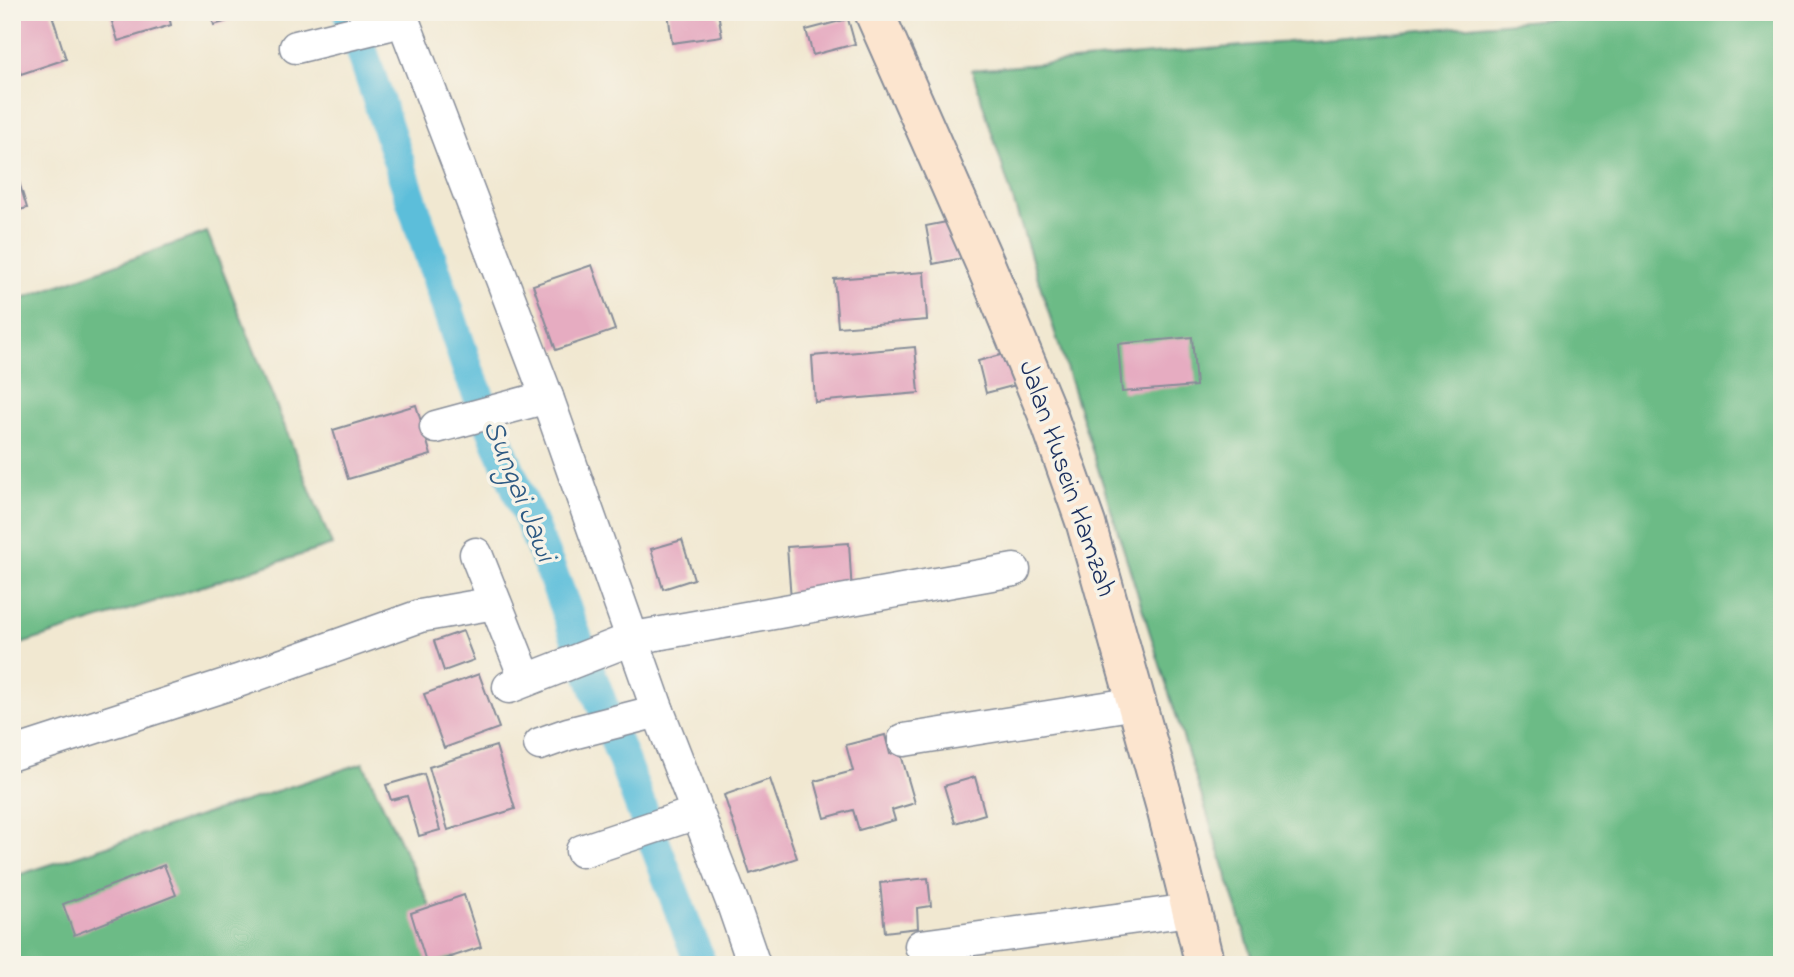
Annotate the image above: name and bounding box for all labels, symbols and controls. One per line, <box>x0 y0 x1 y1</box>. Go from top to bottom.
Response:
street label: Jalan Husein Hamzah <box>1006 355 1126 603</box>
water label: Sungai Jawi <box>470 413 567 571</box>

